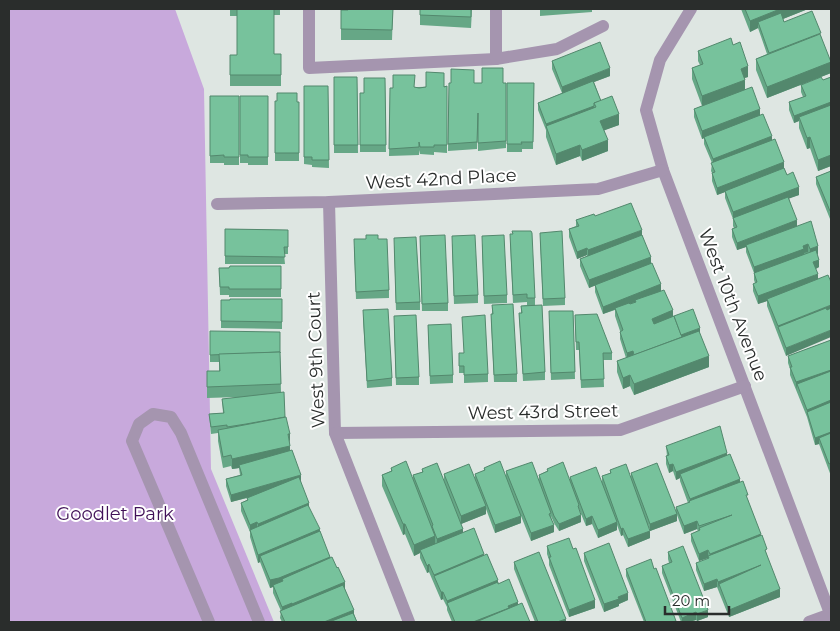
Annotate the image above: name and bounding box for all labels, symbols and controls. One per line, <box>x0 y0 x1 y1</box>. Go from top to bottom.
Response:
street label: West 42nd Place <box>365 164 517 194</box>
street label: West 10th Avenue <box>694 226 772 384</box>
street label: West 9th Court <box>303 291 329 429</box>
street label: West 43rd Street <box>467 400 619 424</box>
park label: Goodlet Park <box>56 503 174 525</box>
scale bar <box>665 584 729 616</box>
text: 20 m <box>672 591 710 610</box>

